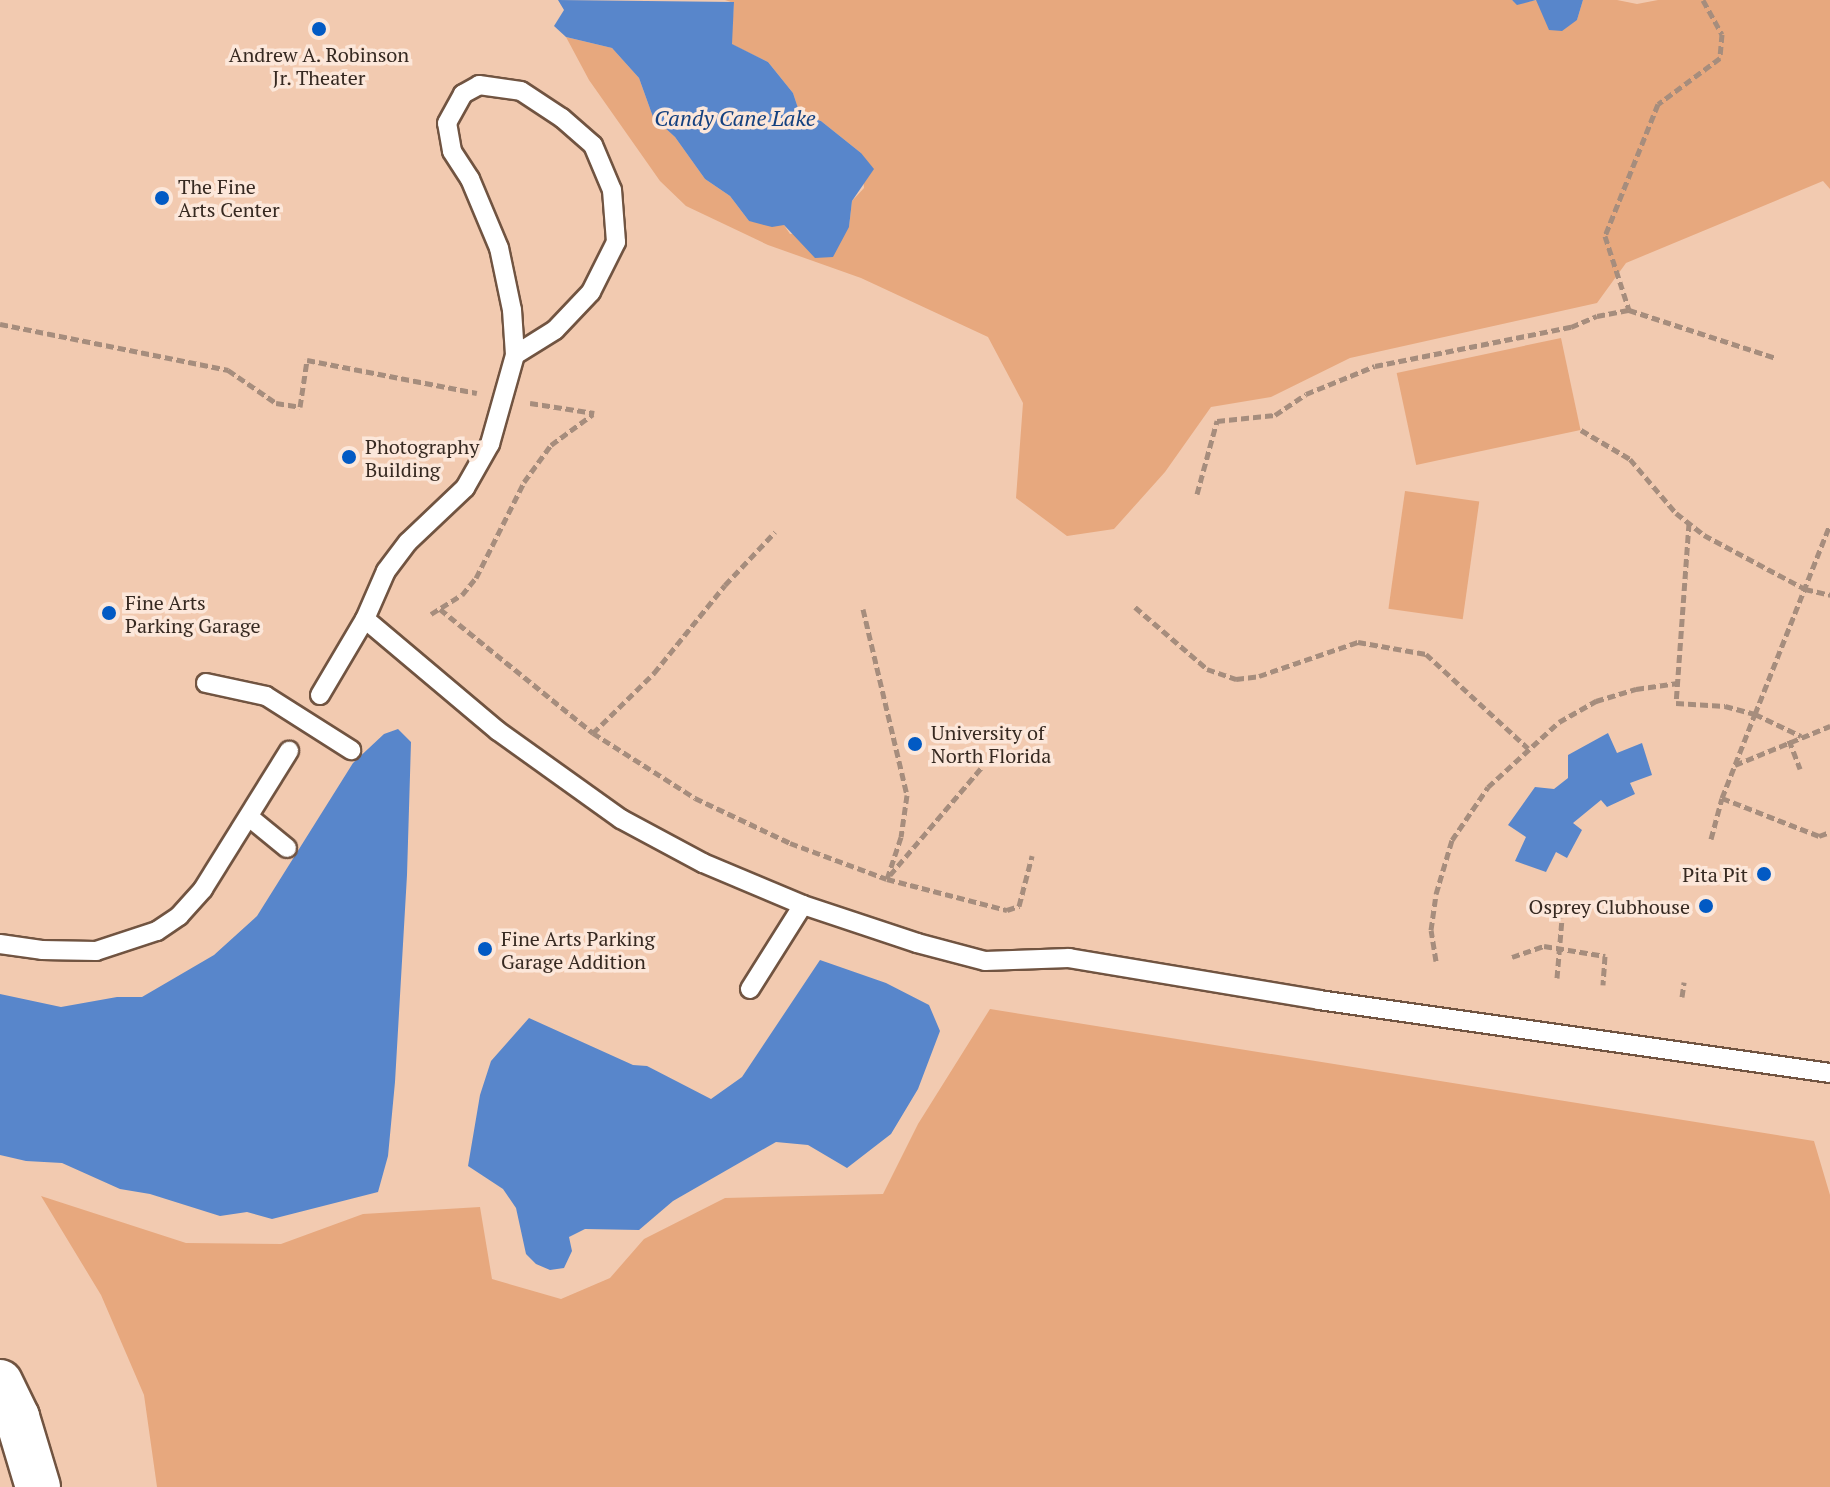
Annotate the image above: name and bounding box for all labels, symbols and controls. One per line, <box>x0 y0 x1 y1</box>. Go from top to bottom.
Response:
marker: Andrew A. Robinson Jr. Theater <box>310 20 328 38</box>
place label: Andrew A. Robinson Jr. Theater <box>228 42 410 89</box>
water label: Candy Cane Lake <box>654 105 816 131</box>
place label: The Fine Arts Center <box>178 174 280 221</box>
marker: The Fine Arts Center <box>153 189 171 207</box>
place label: Photography Building <box>365 434 479 481</box>
marker: Photography Building <box>340 448 358 466</box>
place label: Fine Arts Parking Garage <box>125 590 260 637</box>
marker: Fine Arts Parking Garage <box>100 604 118 622</box>
place label: University of North Florida <box>931 720 1051 767</box>
marker: University of North Florida <box>906 735 924 753</box>
place label: Pita Pit <box>1682 862 1748 886</box>
marker: Pita Pit <box>1755 865 1773 883</box>
place label: Osprey Clubhouse <box>1529 894 1690 918</box>
marker: Osprey Clubhouse <box>1697 897 1715 915</box>
place label: Fine Arts Parking Garage Addition <box>501 926 655 973</box>
marker: Fine Arts Parking Garage Addition <box>476 940 494 958</box>

